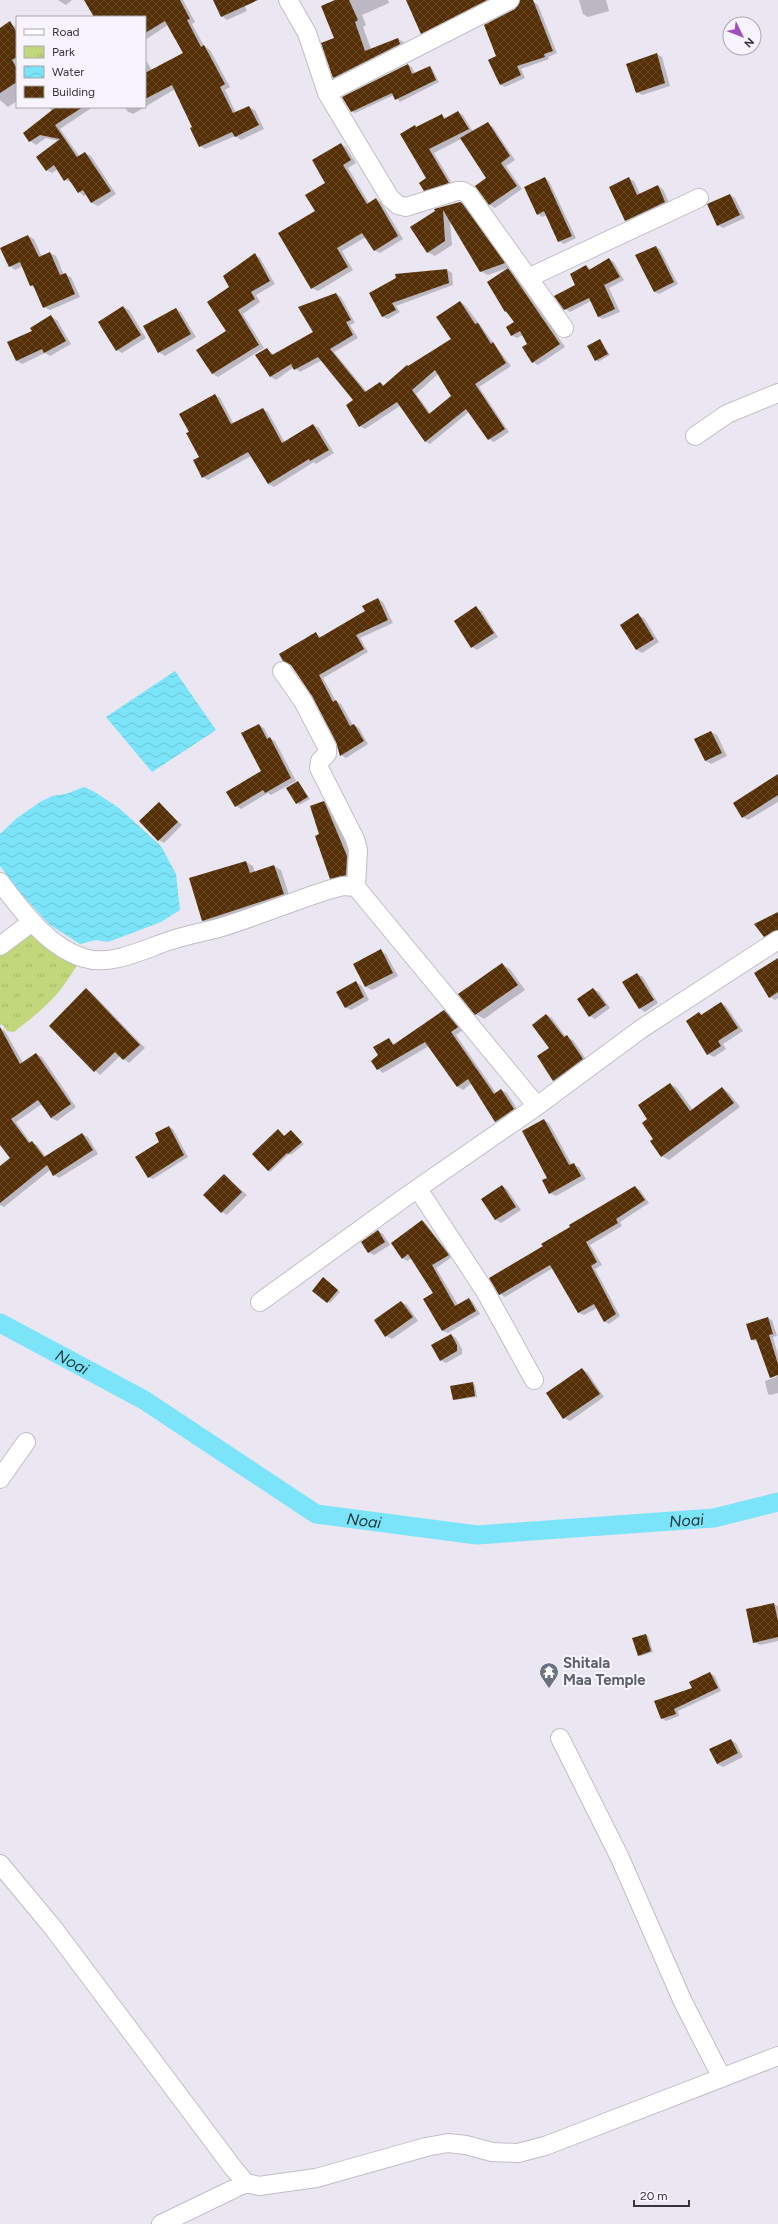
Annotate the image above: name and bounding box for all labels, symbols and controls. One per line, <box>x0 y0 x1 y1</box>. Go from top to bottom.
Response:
legend <box>16 16 146 108</box>
north arrow <box>722 16 762 56</box>
text: Road <box>52 25 80 39</box>
text: N <box>741 35 757 50</box>
text: Park <box>52 45 75 59</box>
text: Water <box>52 65 84 79</box>
text: Building <box>52 85 95 99</box>
water label: Noai <box>52 1345 92 1378</box>
water label: Noai <box>345 1509 383 1532</box>
water label: Noai <box>668 1509 705 1531</box>
place label: Shitala Maa Temple <box>563 1654 646 1689</box>
temple icon: Shitala Maa Temple <box>538 1661 560 1689</box>
scale bar <box>634 2182 689 2208</box>
text: 20 m <box>640 2189 668 2203</box>

